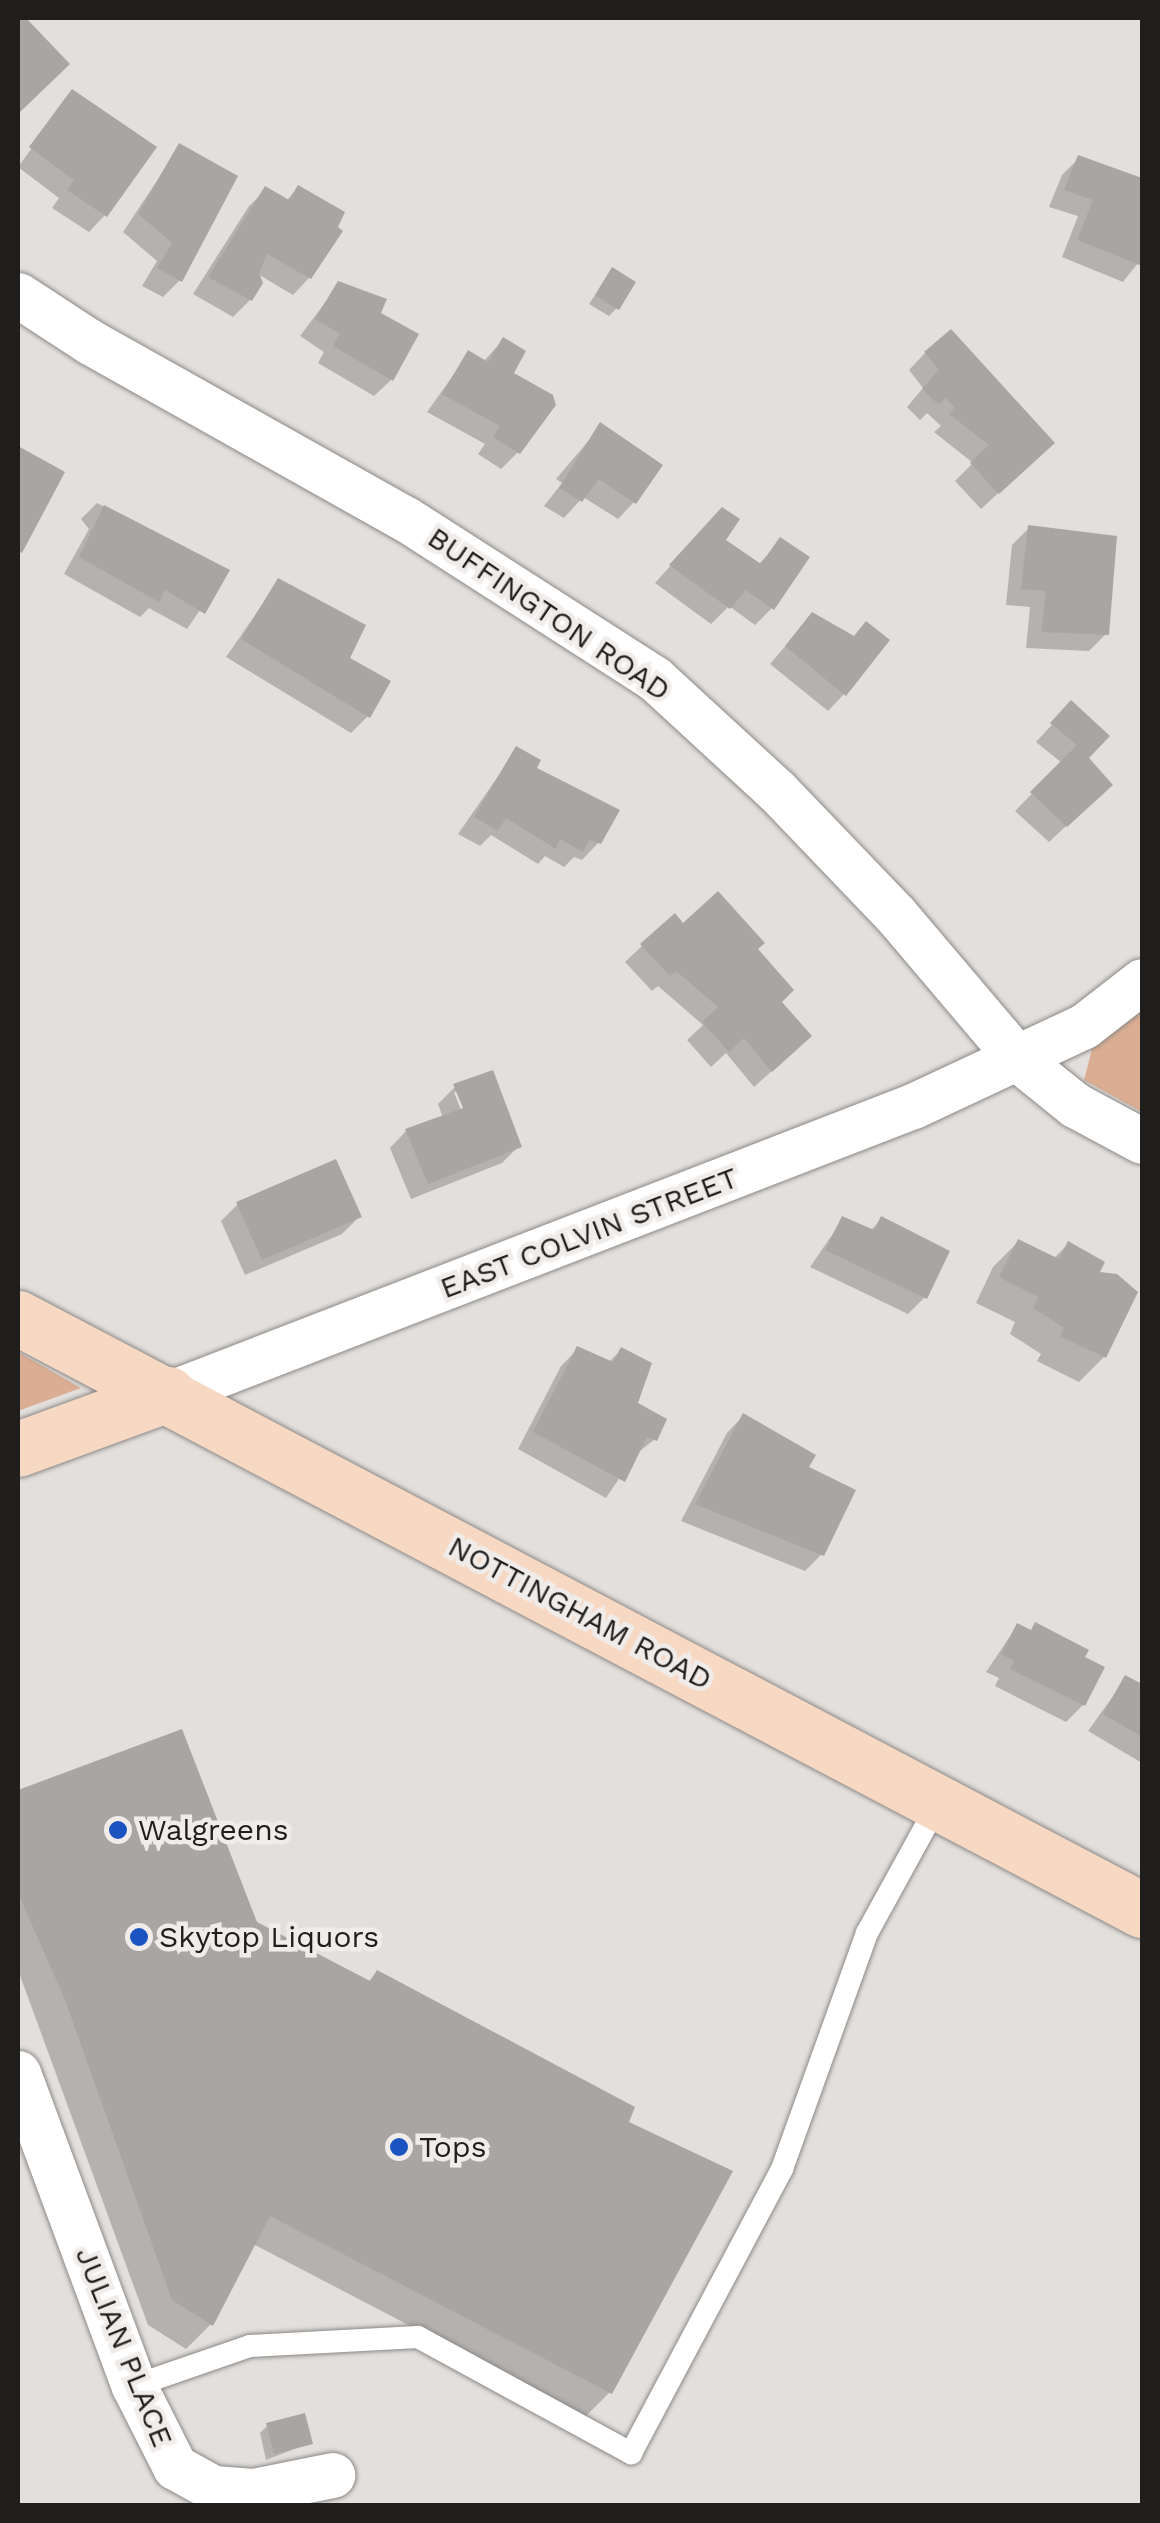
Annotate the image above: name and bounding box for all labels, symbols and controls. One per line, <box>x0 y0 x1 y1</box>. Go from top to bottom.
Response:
street label: BUFFINGTON ROAD <box>421 519 677 709</box>
street label: EAST COLVIN STREET <box>435 1159 743 1307</box>
street label: NOTTINGHAM ROAD <box>442 1528 718 1698</box>
place label: Walgreens <box>138 1812 289 1848</box>
marker: Walgreens <box>107 1819 129 1841</box>
place label: Skytop Liquors <box>159 1919 379 1955</box>
marker: Skytop Liquors <box>128 1926 150 1948</box>
place label: Tops <box>419 2129 486 2165</box>
marker: Tops <box>388 2136 410 2158</box>
street label: JULIAN PLACE <box>68 2242 180 2452</box>

